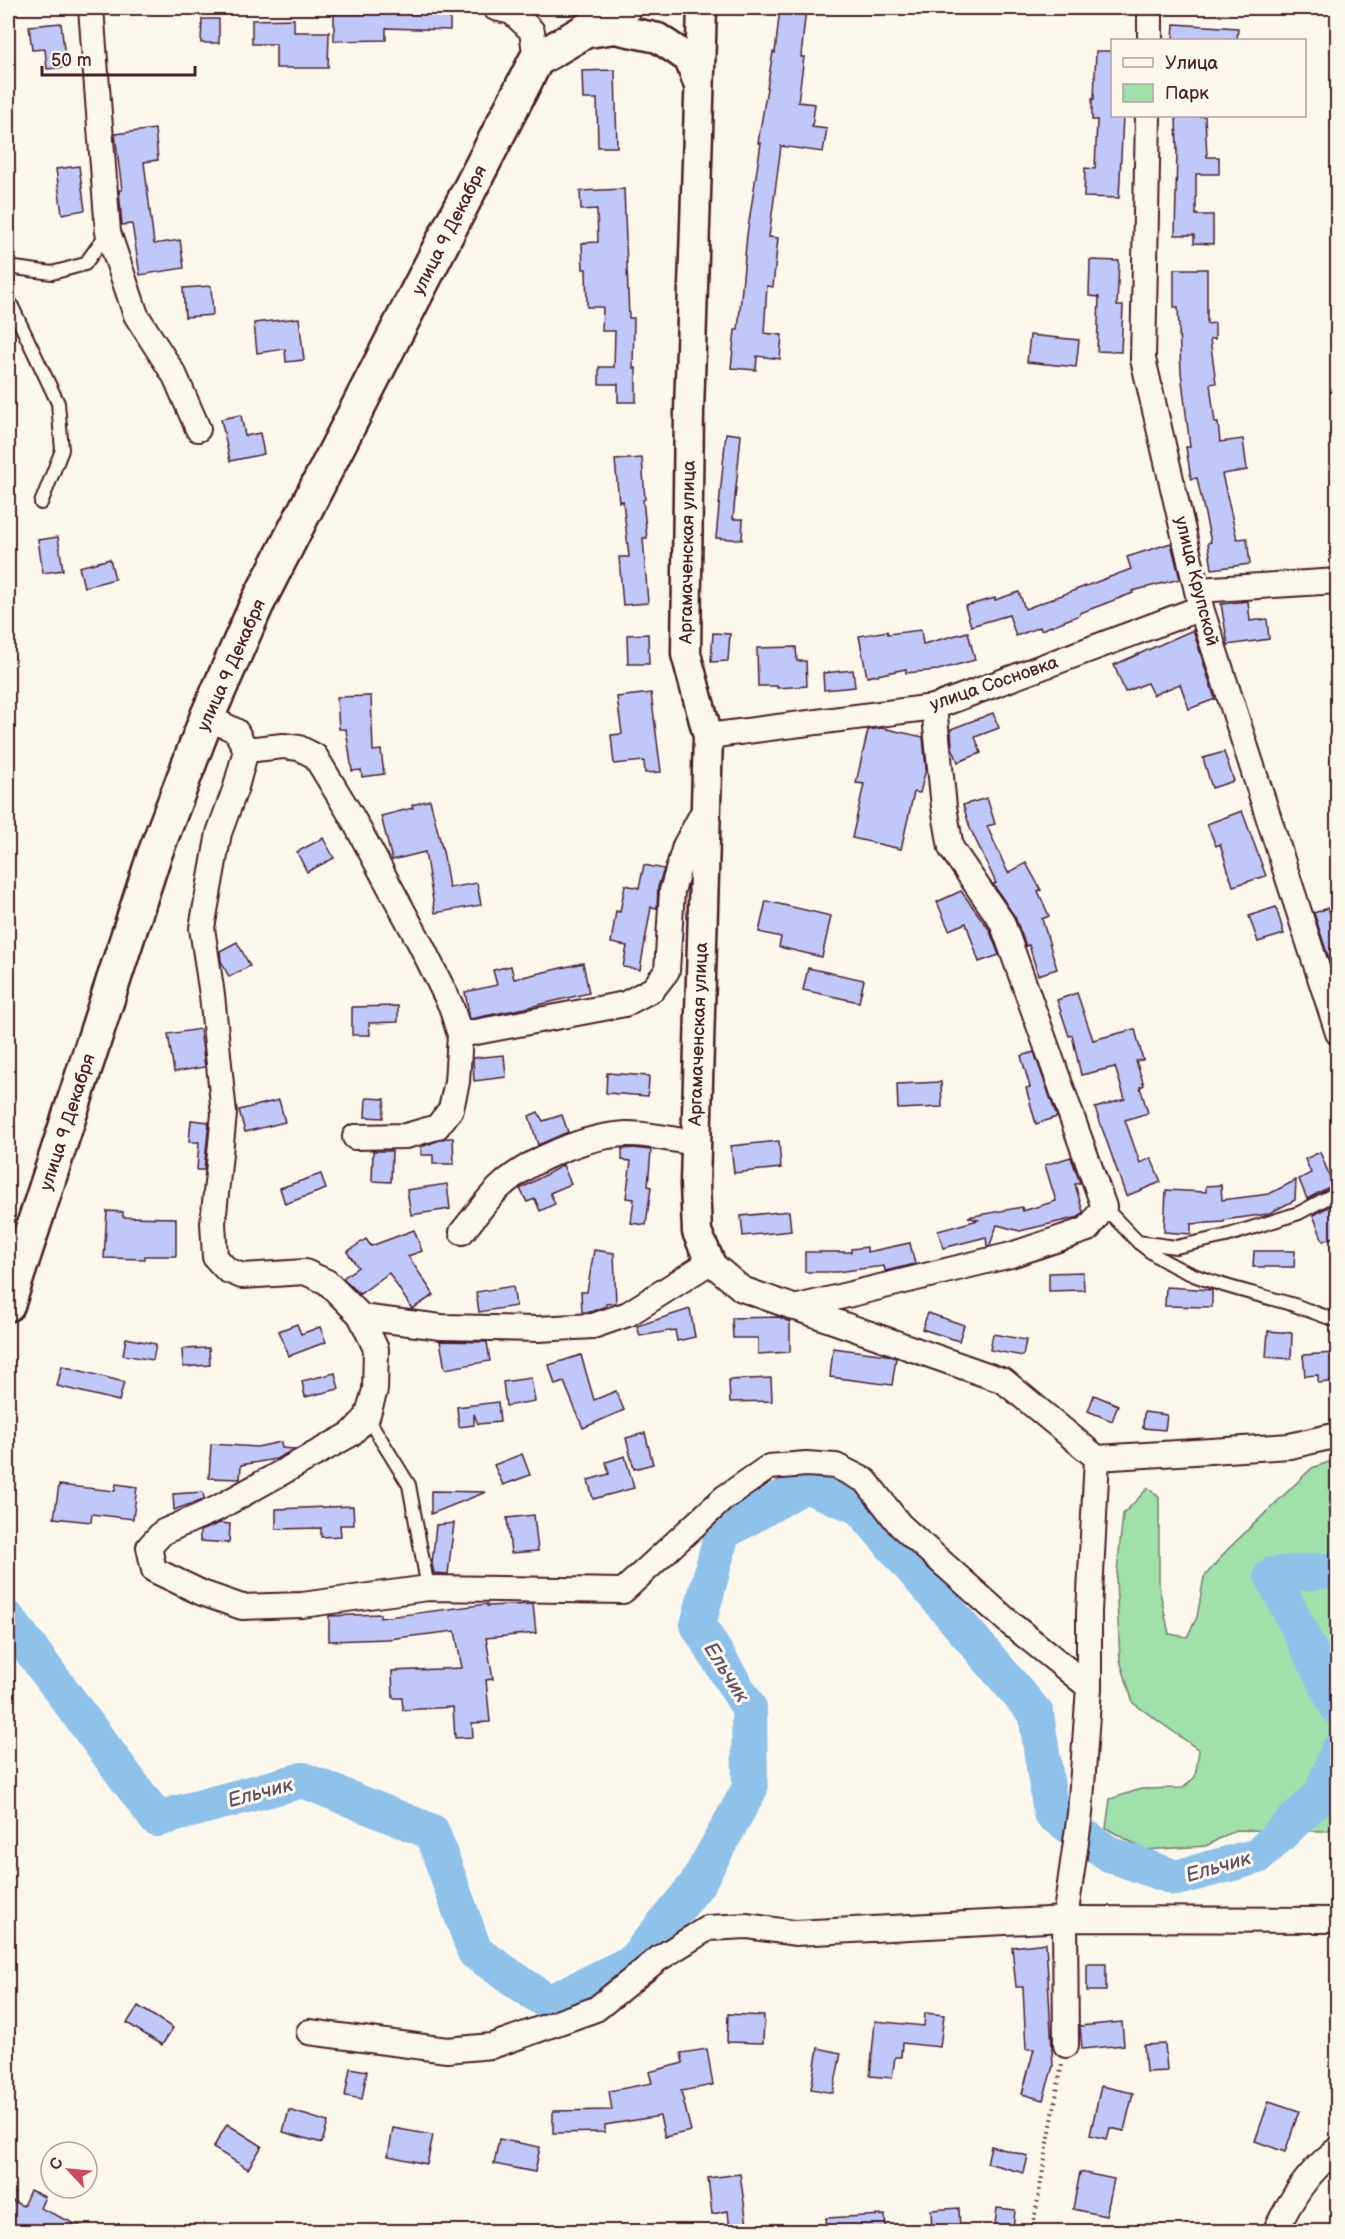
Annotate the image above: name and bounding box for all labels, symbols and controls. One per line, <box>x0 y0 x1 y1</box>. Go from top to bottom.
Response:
scale bar <box>42 39 195 77</box>
legend <box>1111 39 1306 117</box>
text: 50 m <box>51 50 92 71</box>
text: Улица <box>1165 53 1219 74</box>
text: Парк <box>1165 83 1209 104</box>
street label: улица 9 Декабря <box>408 162 491 299</box>
street label: Аргамаченская улица <box>675 460 700 645</box>
street label: улица Крупской <box>1170 514 1223 648</box>
street label: улица 9 Декабря <box>193 596 270 735</box>
street label: улица Сосновка <box>927 652 1061 715</box>
street label: Аргамаченская улица <box>685 941 712 1127</box>
street label: улица 9 Декабря <box>35 1051 99 1193</box>
water label: Ельчик <box>698 1638 754 1707</box>
water label: Ельчик <box>225 1773 296 1813</box>
water label: Ельчик <box>1183 1846 1254 1888</box>
north arrow <box>39 2140 99 2200</box>
text: С <box>46 2155 68 2173</box>

